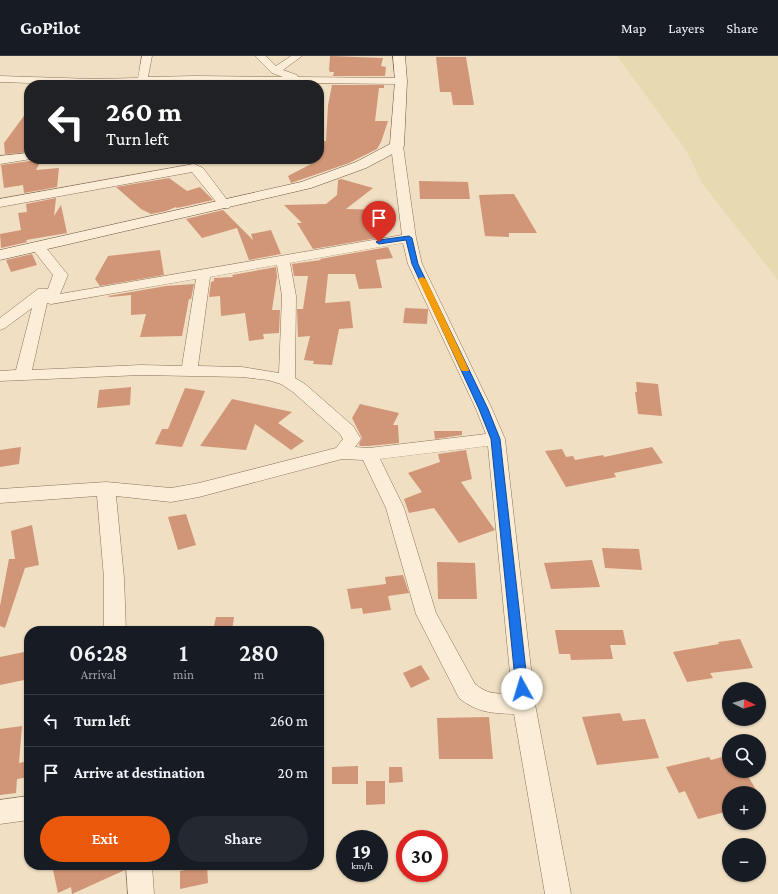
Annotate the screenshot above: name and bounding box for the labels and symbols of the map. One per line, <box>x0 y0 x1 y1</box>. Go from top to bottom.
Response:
pin <box>362 201 396 242</box>
position arrow <box>501 668 543 710</box>
north arrow <box>722 682 766 726</box>
speed limit sign: 30 <box>396 830 448 882</box>

